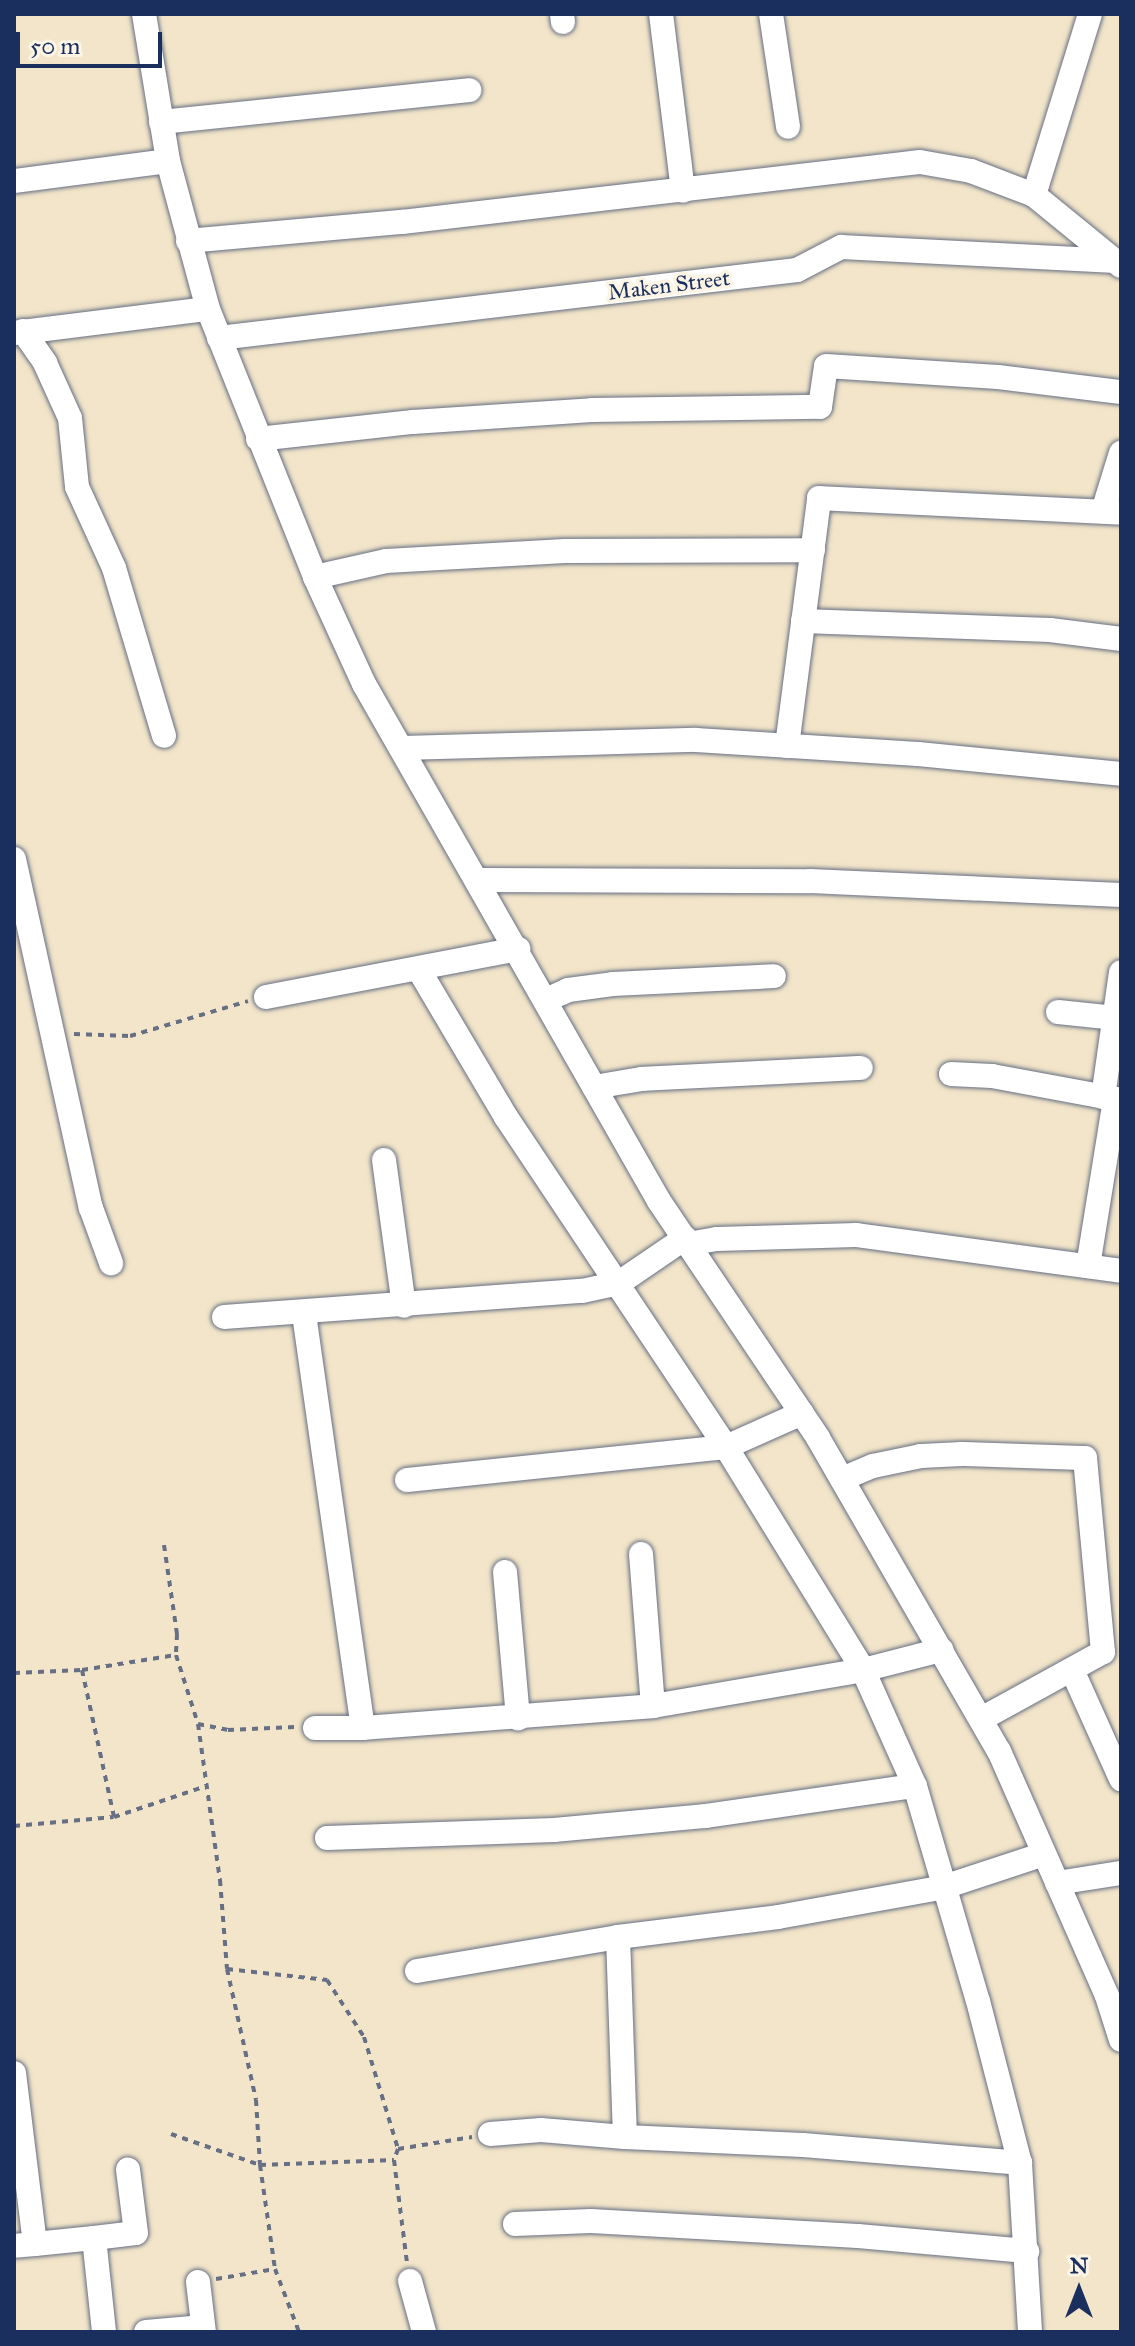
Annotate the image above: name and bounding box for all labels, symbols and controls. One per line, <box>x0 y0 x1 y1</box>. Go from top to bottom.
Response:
scale bar <box>20 16 166 66</box>
text: 50 m <box>30 31 80 61</box>
street label: Maken Street <box>607 264 731 306</box>
north arrow <box>1039 2250 1119 2330</box>
text: N <box>1070 2252 1088 2279</box>

